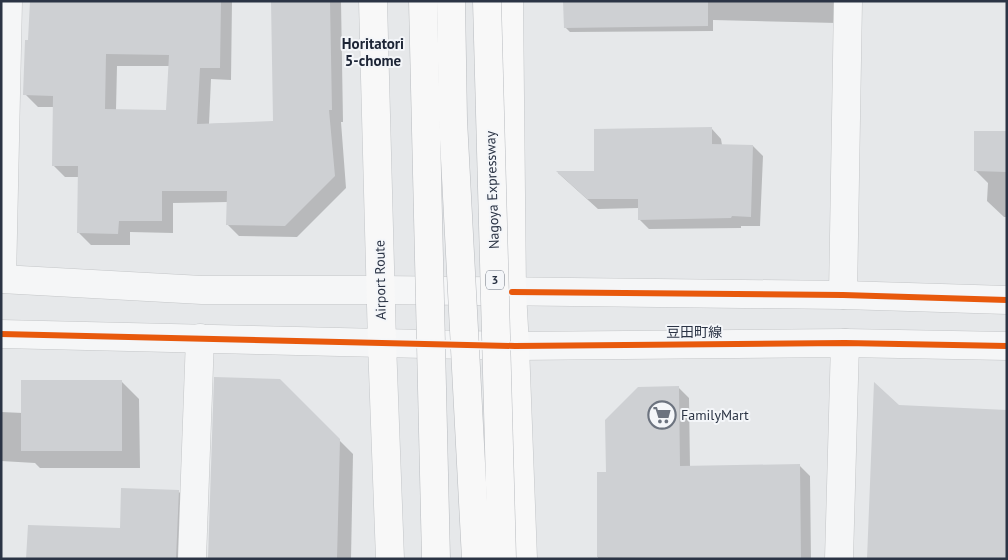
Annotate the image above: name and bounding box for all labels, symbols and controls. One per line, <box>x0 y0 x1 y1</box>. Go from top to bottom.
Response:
district label: Horitatori 5-chome <box>342 34 404 70</box>
street label: Nagoya Expressway <box>481 130 503 249</box>
street label: Airport Route <box>370 240 390 320</box>
road number: 3 <box>486 270 504 290</box>
street label: 豆田町線 <box>666 323 722 341</box>
supermarket icon: FamilyMart <box>647 400 677 430</box>
place label: FamilyMart <box>681 406 749 424</box>

